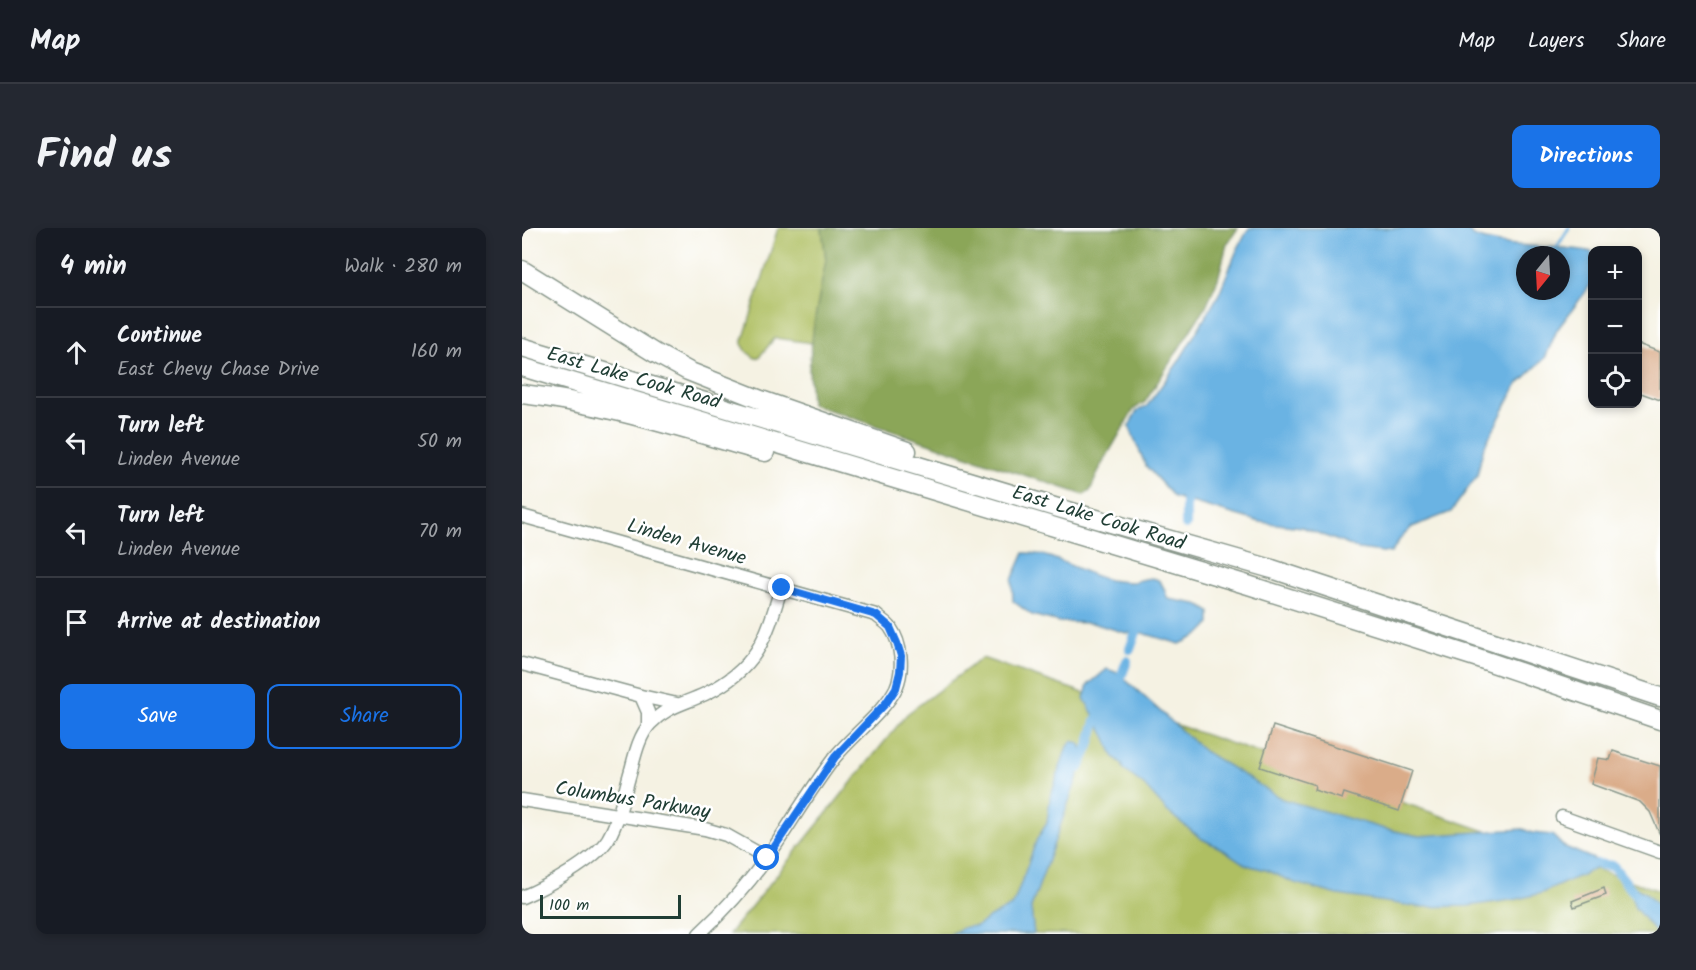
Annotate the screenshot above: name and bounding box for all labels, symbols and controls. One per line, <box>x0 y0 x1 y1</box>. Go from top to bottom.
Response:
text: Map <box>30 19 81 64</box>
text: Map <box>1458 25 1495 58</box>
text: Layers <box>1528 25 1584 58</box>
text: Share <box>1617 25 1666 58</box>
text: Find us <box>36 123 172 190</box>
button: Directions <box>1512 125 1660 188</box>
text: 4 min <box>60 246 127 288</box>
north arrow <box>1516 246 1570 300</box>
map controls <box>1588 246 1642 408</box>
button: + <box>1588 246 1642 300</box>
text: Walk · 280 m <box>344 251 462 283</box>
button: − <box>1588 300 1642 354</box>
text: Continue <box>117 319 202 354</box>
icon: ahead <box>60 336 93 369</box>
text: 160 m <box>411 336 462 368</box>
street label: East Lake Cook Road <box>543 339 725 419</box>
text: East Chevy Chase Drive <box>117 354 319 386</box>
button: locate <box>1588 354 1642 408</box>
text: Turn left <box>117 409 204 444</box>
icon: left <box>60 426 93 459</box>
text: 50 m <box>417 426 462 458</box>
text: Linden Avenue <box>117 444 240 476</box>
street label: East Lake Cook Road <box>1008 477 1190 561</box>
text: Turn left <box>117 499 204 534</box>
street label: Linden Avenue <box>623 511 750 575</box>
icon: left <box>60 516 93 549</box>
text: 70 m <box>419 516 462 548</box>
text: Linden Avenue <box>117 534 240 566</box>
route end <box>768 574 794 600</box>
text: Arrive at destination <box>117 605 320 640</box>
icon: arrive <box>60 606 93 639</box>
button: Save <box>60 684 255 749</box>
button: Share <box>267 684 462 749</box>
street label: Columbus Parkway <box>553 773 713 829</box>
route start <box>753 844 779 870</box>
scale bar <box>540 892 681 920</box>
text: 100 m <box>549 893 589 918</box>

